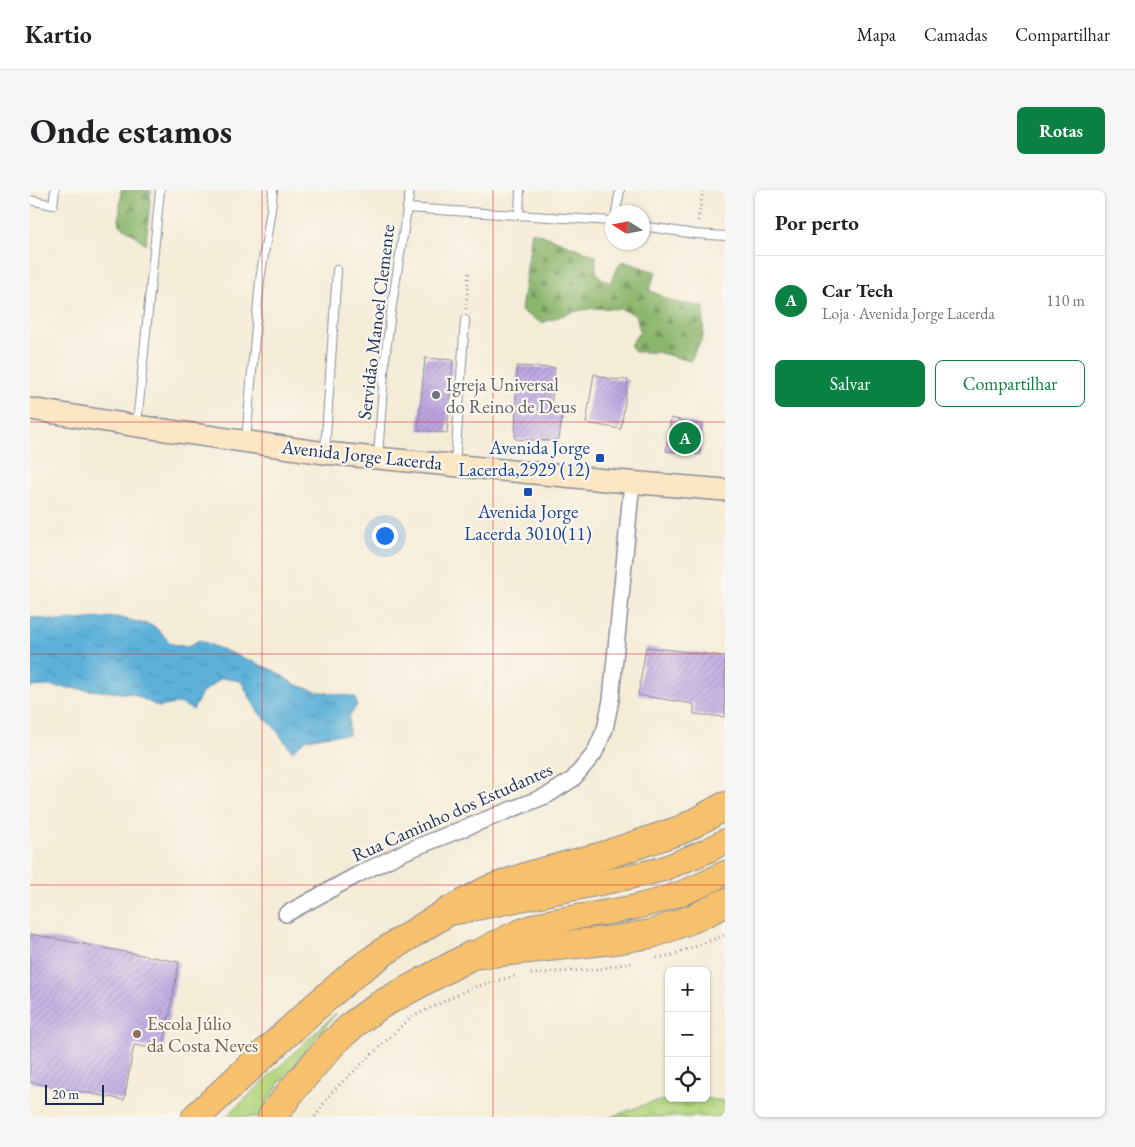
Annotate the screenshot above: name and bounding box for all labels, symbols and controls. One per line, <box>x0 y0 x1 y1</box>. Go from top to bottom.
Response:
text: Kartio <box>25 19 92 50</box>
text: Mapa <box>857 23 896 46</box>
text: Camadas <box>924 23 987 46</box>
text: Compartilhar <box>1015 23 1110 46</box>
button: Rotas <box>1017 107 1105 154</box>
text: Onde estamos <box>30 108 232 153</box>
north arrow <box>605 205 650 250</box>
text: Por perto <box>775 209 859 236</box>
street label: Servidão Manoel Clemente <box>352 223 400 421</box>
text: Car Tech <box>822 278 893 303</box>
text: A <box>785 290 797 311</box>
text: 110 m <box>1046 290 1085 311</box>
text: Loja · Avenida Jorge Lacerda <box>822 303 995 324</box>
button: Salvar <box>775 360 925 407</box>
button: Compartilhar <box>935 360 1085 407</box>
place label: Igreja Universal do Reino de Deus <box>446 372 576 419</box>
marker: Igreja Universal do Reino de Deus <box>430 389 442 401</box>
pin: A <box>669 419 701 457</box>
street label: Avenida Jorge Lacerda <box>279 434 444 476</box>
place label: Avenida Jorge Lacerda,2929 (12) <box>458 435 590 482</box>
marker: Avenida Jorge Lacerda,2929 (12) <box>594 452 606 464</box>
marker: Avenida Jorge Lacerda 3010(11) <box>522 486 534 498</box>
place label: Avenida Jorge Lacerda 3010(11) <box>464 499 592 546</box>
your location <box>372 523 398 549</box>
street label: Rua Caminho dos Estudantes <box>348 756 556 868</box>
map controls <box>665 967 710 1102</box>
button: + <box>665 967 710 1012</box>
place label: Escola Júlio da Costa Neves <box>147 1011 258 1058</box>
button: − <box>665 1012 710 1057</box>
marker: Escola Júlio da Costa Neves <box>131 1028 143 1040</box>
button: locate <box>665 1057 710 1102</box>
scale bar <box>45 1082 104 1105</box>
text: 20 m <box>52 1085 79 1103</box>

